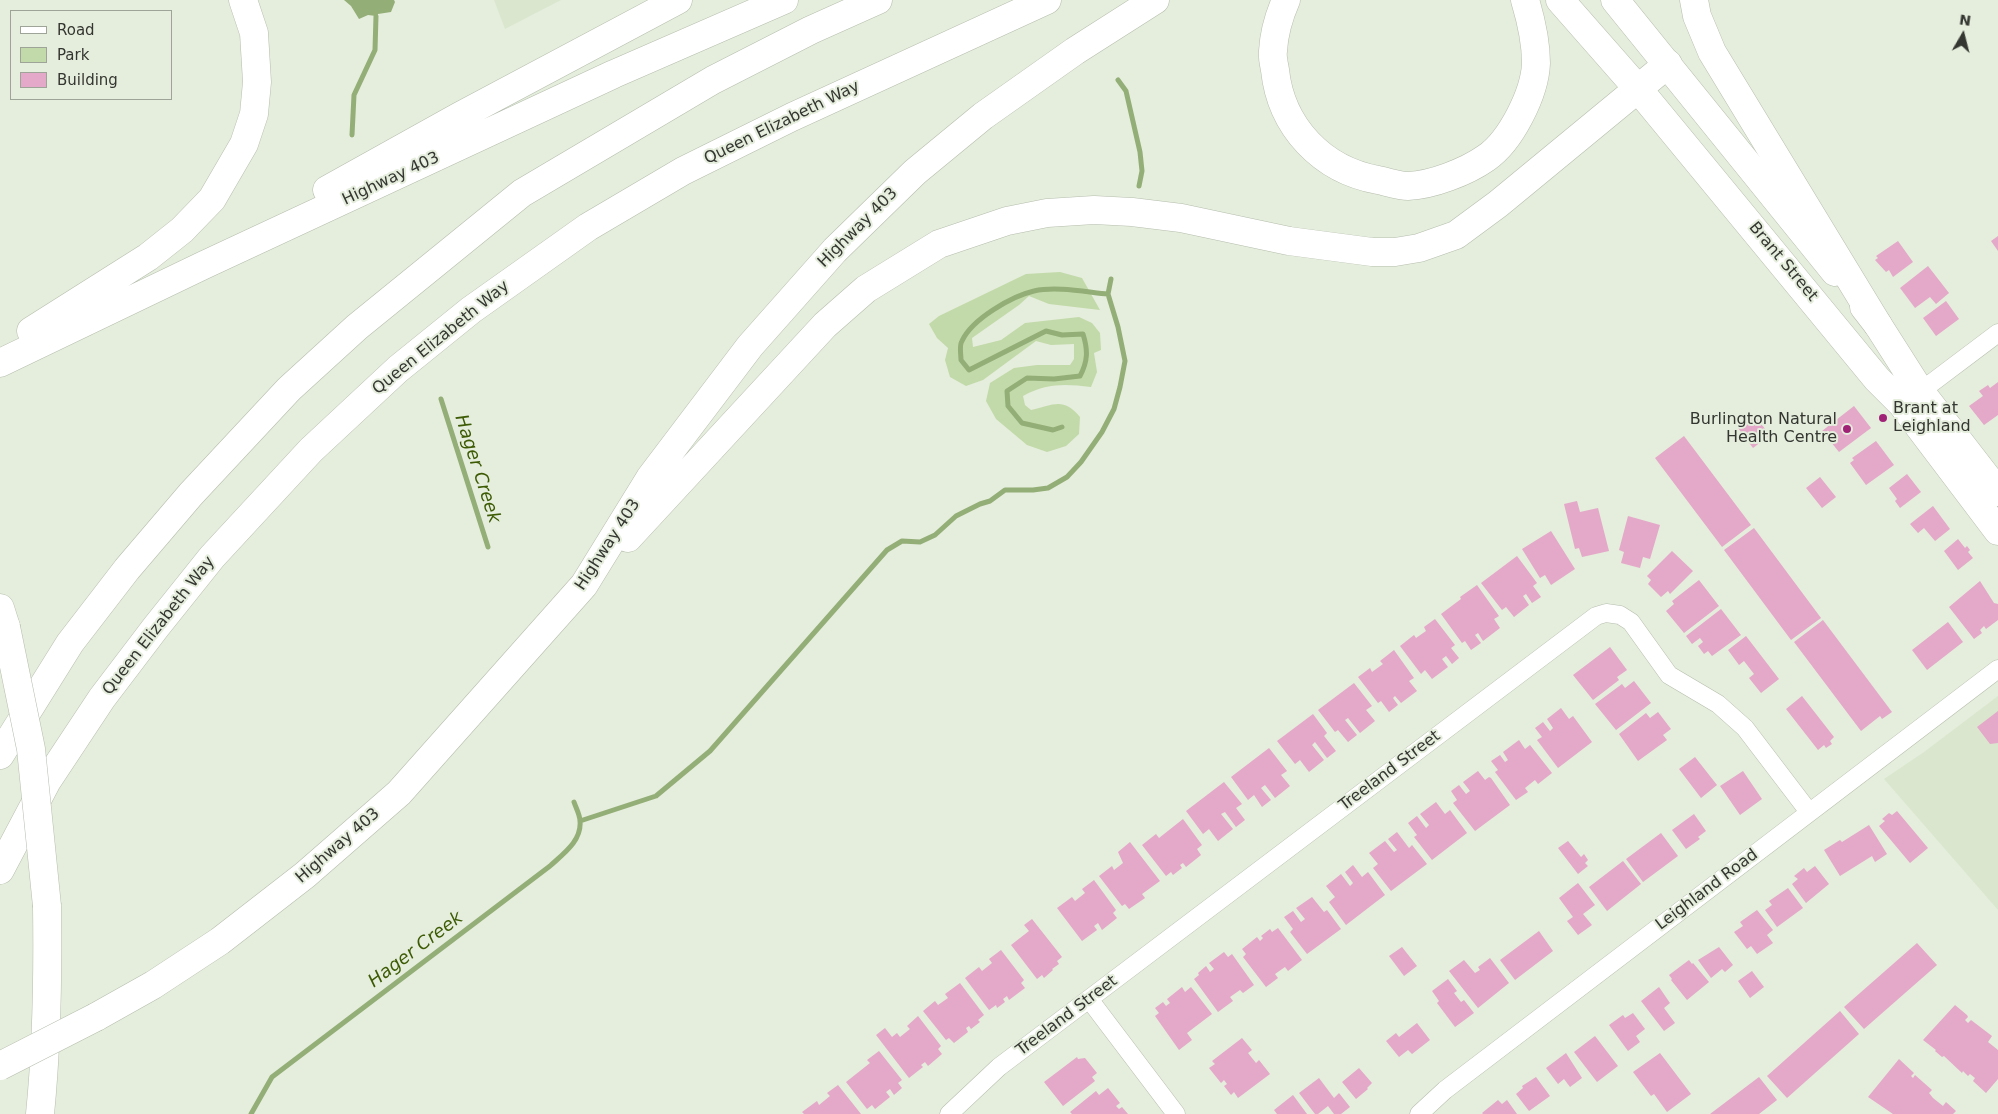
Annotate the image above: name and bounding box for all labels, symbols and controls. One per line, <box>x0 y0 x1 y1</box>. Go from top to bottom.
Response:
legend <box>10 10 172 100</box>
north arrow <box>1938 10 1988 60</box>
text: N <box>1958 11 1972 29</box>
text: Road <box>57 21 95 39</box>
text: Park <box>57 46 89 64</box>
text: Building <box>57 71 118 89</box>
street label: Queen Elizabeth Way <box>701 77 863 169</box>
street label: Highway 403 <box>339 148 443 210</box>
street label: Highway 403 <box>814 184 902 272</box>
street label: Brant Street <box>1744 218 1822 306</box>
street label: Queen Elizabeth Way <box>369 277 513 399</box>
place label: Brant at Leighland <box>1893 399 1971 437</box>
place label: Burlington Natural Health Centre <box>1690 410 1837 448</box>
water label: Hager Creek <box>449 412 505 526</box>
marker: Brant at Leighland <box>1877 412 1889 424</box>
marker: Burlington Natural Health Centre <box>1841 423 1853 435</box>
street label: Highway 403 <box>571 496 645 594</box>
street label: Queen Elizabeth Way <box>99 553 219 699</box>
street label: Treeland Street <box>1336 727 1444 815</box>
street label: Highway 403 <box>292 804 384 888</box>
street label: Leighland Road <box>1652 845 1762 935</box>
water label: Hager Creek <box>364 907 468 993</box>
street label: Treeland Street <box>1013 972 1121 1060</box>

